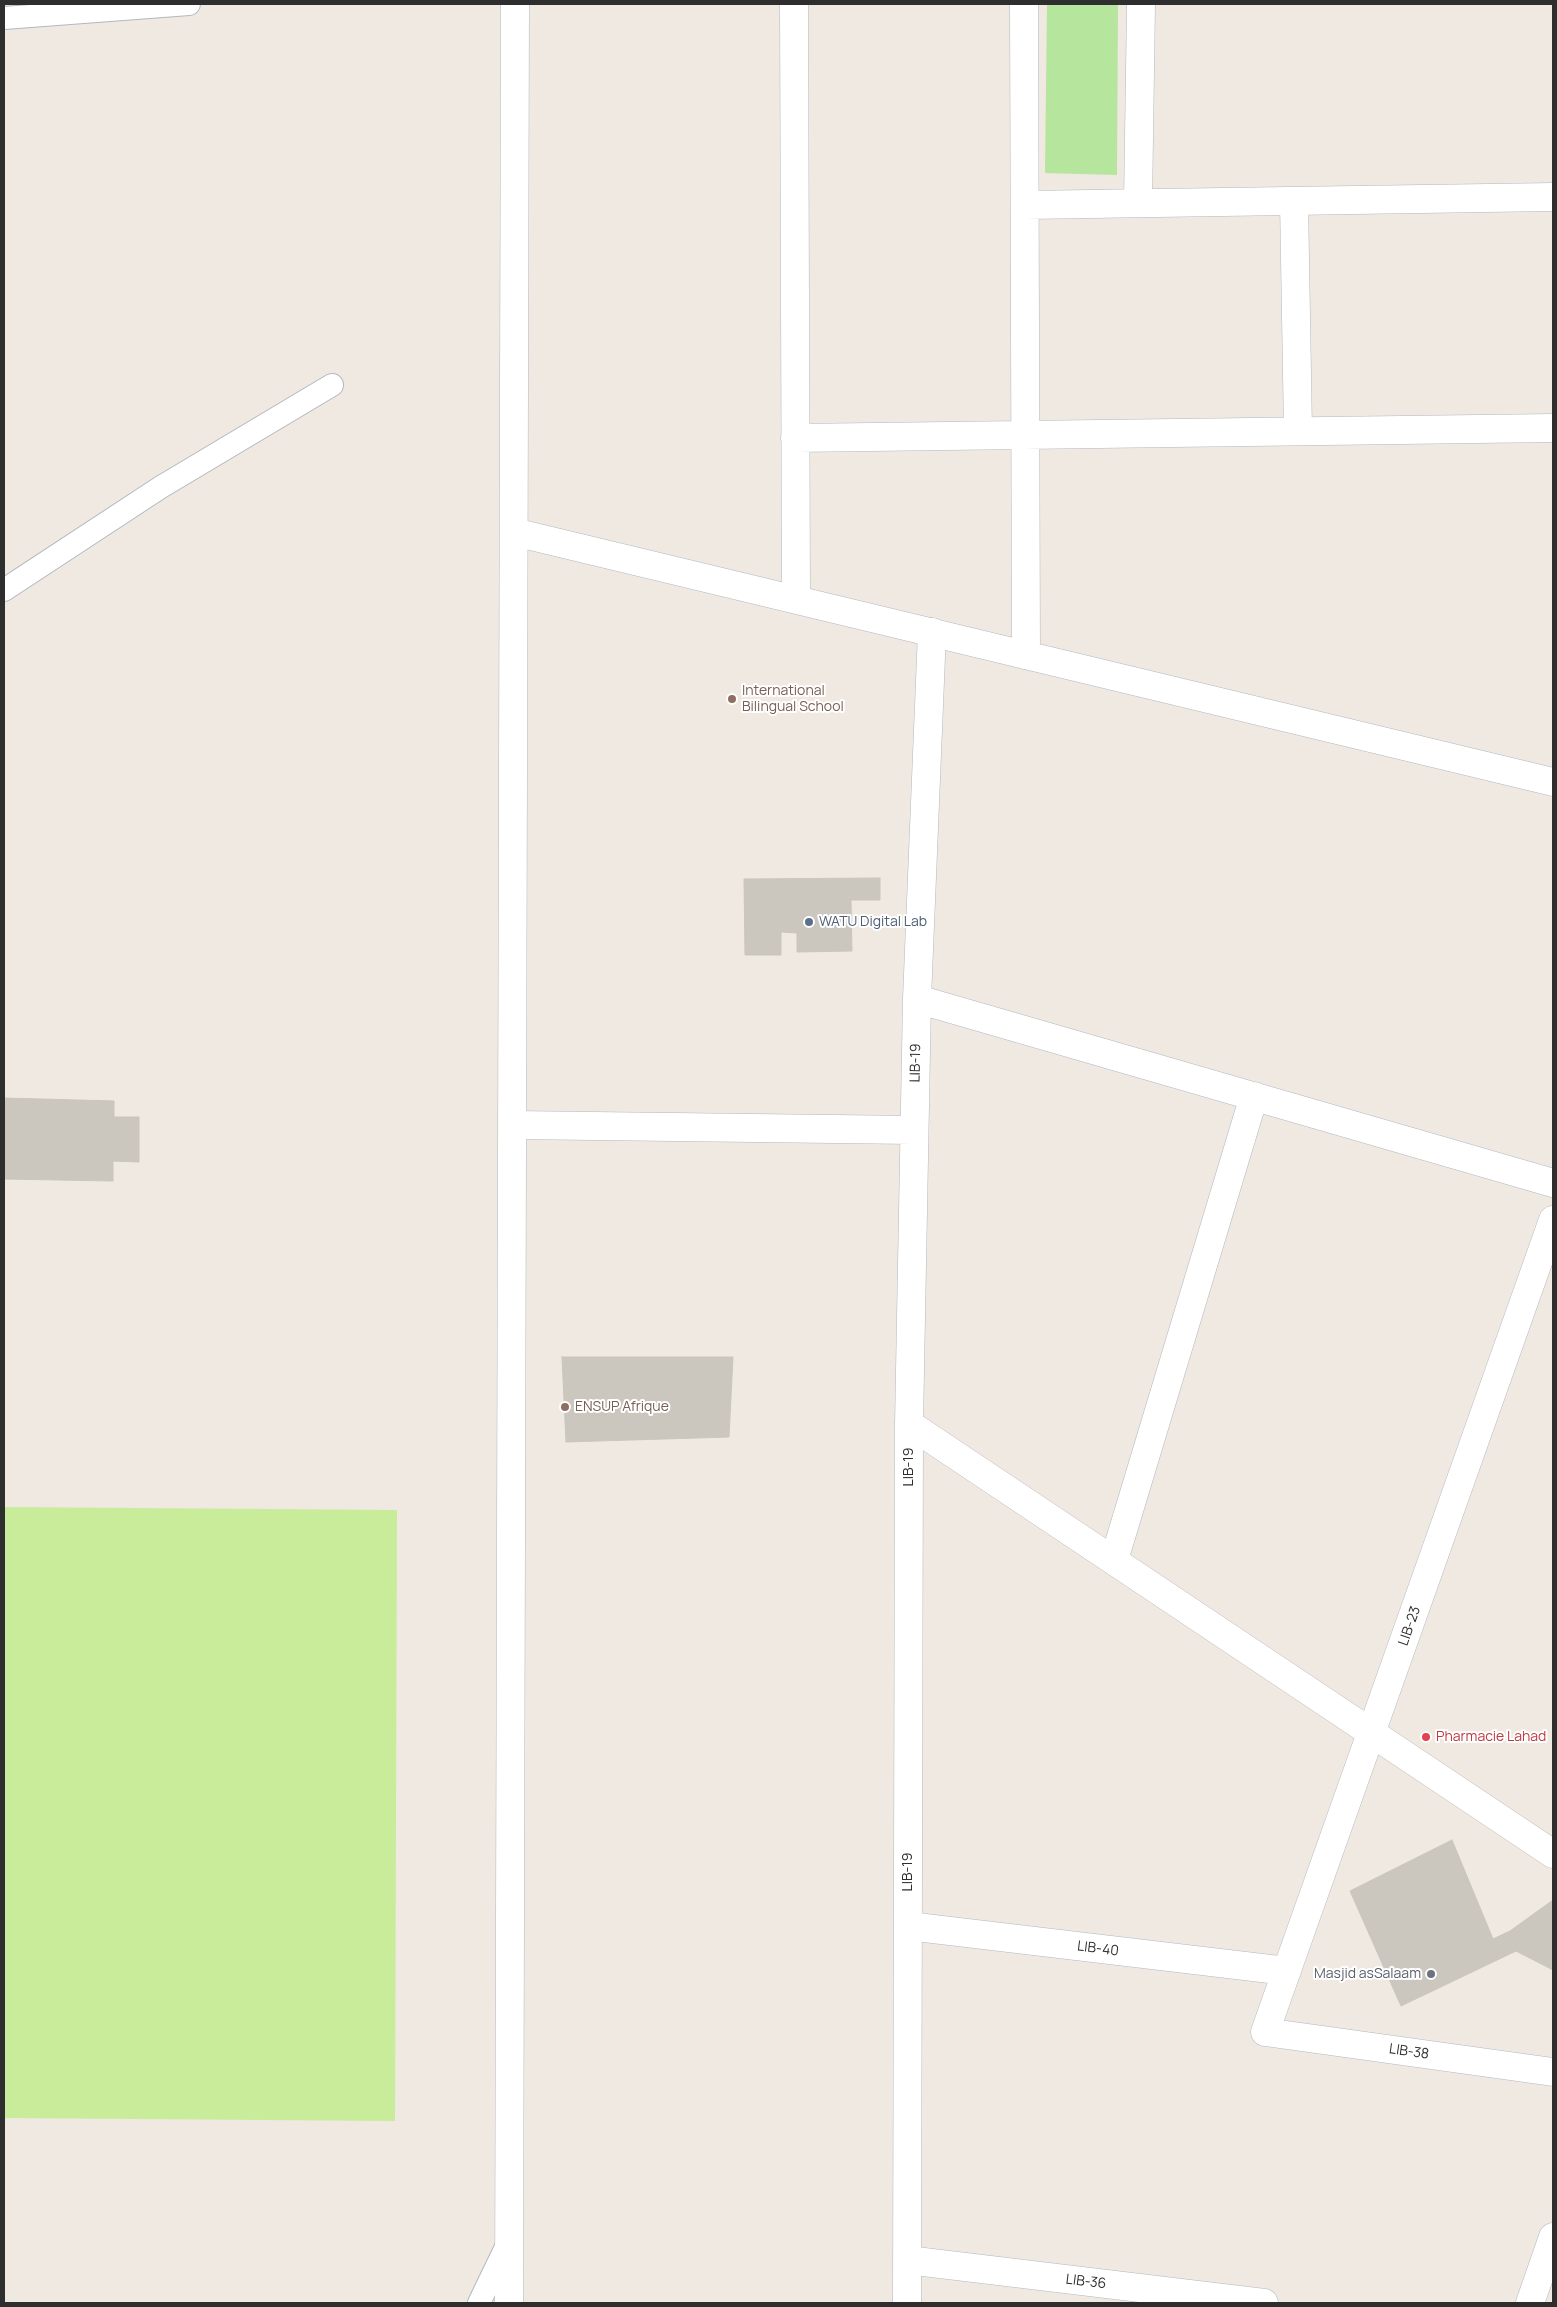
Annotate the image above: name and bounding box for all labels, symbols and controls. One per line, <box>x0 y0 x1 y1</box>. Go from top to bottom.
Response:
place label: International Bilingual School <box>742 683 844 716</box>
marker: International Bilingual School <box>726 693 738 705</box>
place label: WATU Digital Lab <box>819 914 927 930</box>
marker: WATU Digital Lab <box>803 916 815 928</box>
street label: LIB-19 <box>907 1043 925 1083</box>
place label: ENSUP Afrique <box>575 1399 669 1415</box>
marker: ENSUP Afrique <box>559 1401 571 1413</box>
street label: LIB-19 <box>901 1447 917 1487</box>
street label: LIB-23 <box>1395 1604 1425 1648</box>
place label: Pharmacie Lahad <box>1436 1729 1546 1745</box>
marker: Pharmacie Lahad <box>1420 1731 1432 1743</box>
street label: LIB-19 <box>900 1852 916 1892</box>
street label: LIB-40 <box>1076 1938 1120 1960</box>
place label: Masjid asSalaam <box>1314 1966 1421 1982</box>
marker: Masjid asSalaam <box>1425 1968 1437 1980</box>
street label: LIB-38 <box>1388 2041 1430 2063</box>
street label: LIB-36 <box>1065 2271 1107 2293</box>

